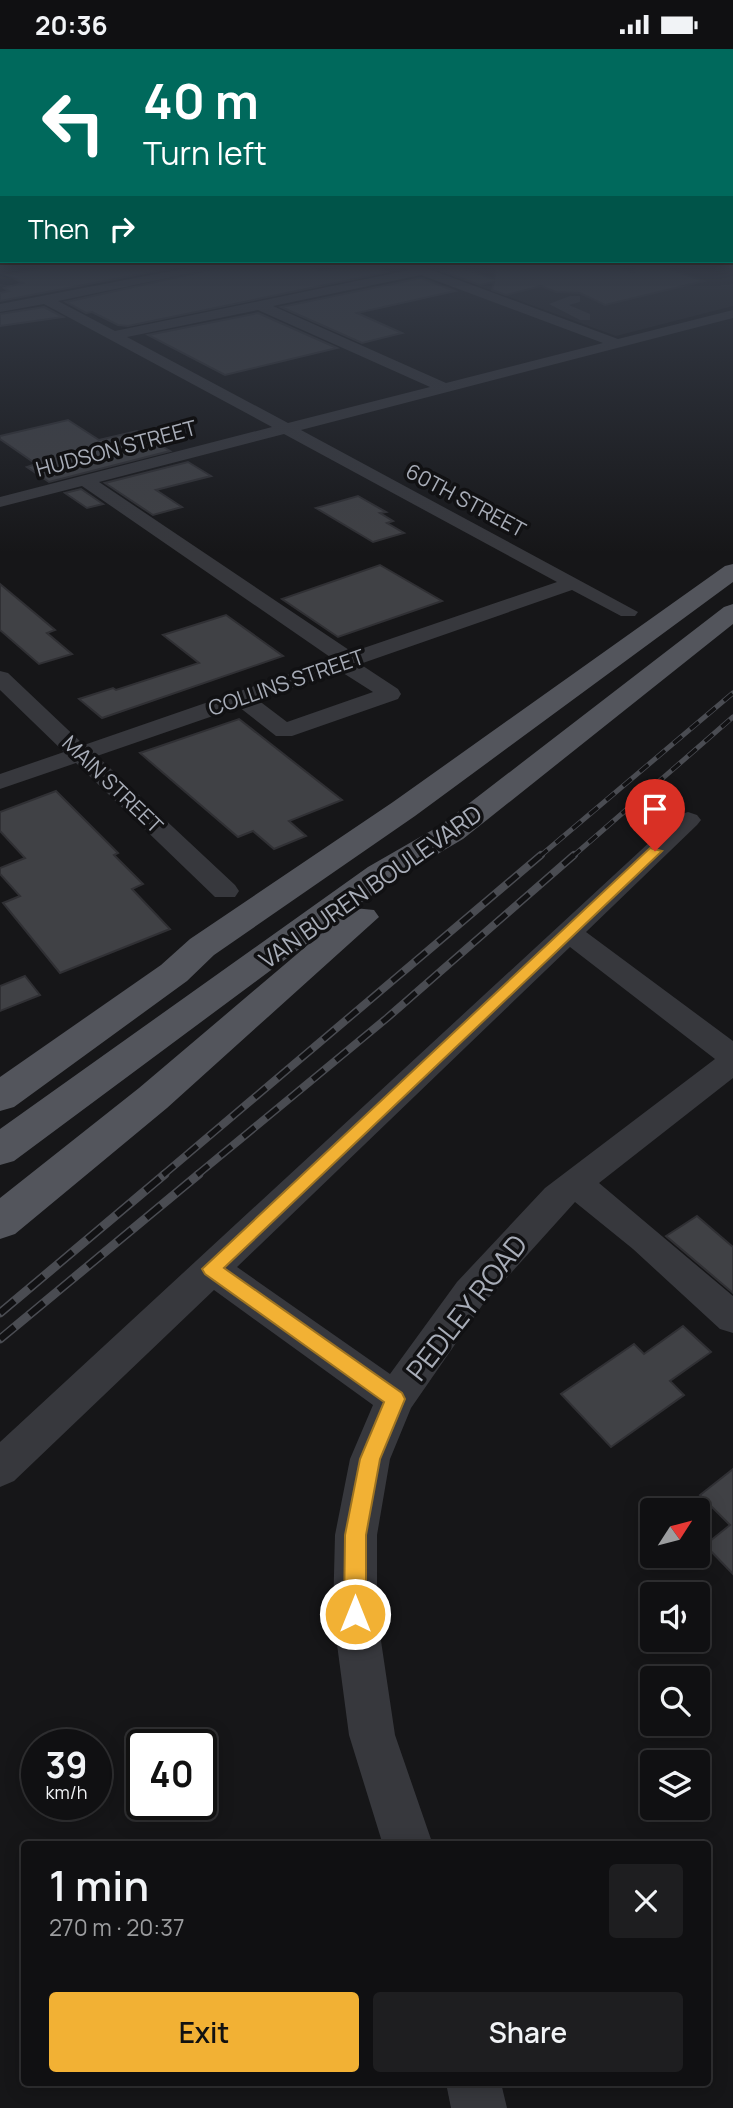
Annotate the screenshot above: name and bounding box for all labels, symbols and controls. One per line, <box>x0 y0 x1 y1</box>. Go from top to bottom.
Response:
text: 20:36 <box>35 7 108 43</box>
text: 40 m <box>143 67 259 134</box>
icon: left <box>28 77 119 168</box>
text: Turn left <box>143 131 267 175</box>
icon: right <box>103 210 141 248</box>
text: Then <box>28 211 89 247</box>
street label: HUDSON STREET <box>33 413 200 483</box>
street label: 60TH STREET <box>401 457 531 544</box>
street label: COLLINS STREET <box>204 642 368 722</box>
street label: MAIN STREET <box>57 729 170 839</box>
pin <box>625 779 685 851</box>
icon: arrive <box>636 790 674 828</box>
street label: VAN BUREN BOULEVARD <box>252 796 488 976</box>
street label: PEDLEY ROAD <box>397 1226 535 1388</box>
north arrow <box>640 1498 710 1568</box>
map controls <box>640 1498 710 1820</box>
position arrow <box>318 1577 392 1651</box>
button: sound <box>640 1582 710 1652</box>
button: search <box>640 1666 710 1736</box>
speed limit sign: 40 <box>126 1729 217 1820</box>
text: 39 <box>45 1741 88 1789</box>
button: layers <box>640 1750 710 1820</box>
text: km/h <box>46 1780 87 1804</box>
text: 1 min <box>49 1856 149 1914</box>
button: close <box>609 1864 683 1938</box>
text: 270 m · 20:37 <box>49 1911 184 1943</box>
button: Exit <box>49 1992 359 2072</box>
button: Share <box>373 1992 683 2072</box>

